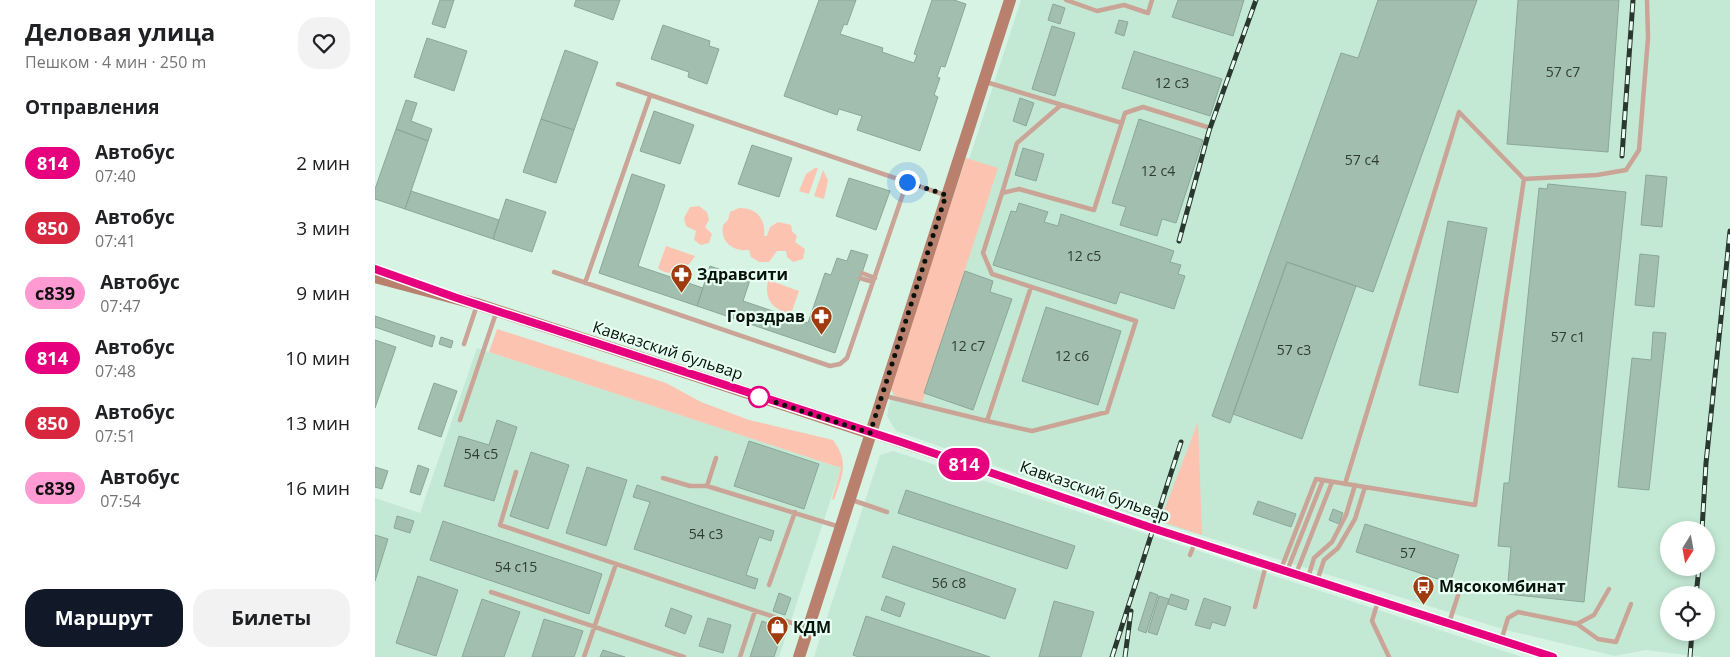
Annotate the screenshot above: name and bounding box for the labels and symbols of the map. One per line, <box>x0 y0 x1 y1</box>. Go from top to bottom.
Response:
house number: 57 с7 <box>1546 62 1580 81</box>
house number: 12 с3 <box>1155 73 1189 92</box>
house number: 57 с4 <box>1345 150 1379 169</box>
house number: 12 с4 <box>1141 161 1175 180</box>
your location <box>895 170 920 195</box>
house number: 12 с5 <box>1067 246 1101 265</box>
pharmacy icon: Здравсити <box>669 262 693 293</box>
place label: Здравсити <box>697 263 788 285</box>
pharmacy icon: Горздрав <box>809 304 833 335</box>
place label: Горздрав <box>727 305 805 327</box>
street label: Кавказский бульвар <box>590 315 746 385</box>
house number: 57 с1 <box>1551 327 1585 346</box>
house number: 12 с7 <box>951 336 985 355</box>
house number: 57 с3 <box>1277 340 1311 359</box>
house number: 12 с6 <box>1055 346 1089 365</box>
unlabelled marker <box>748 386 770 408</box>
house number: 54 с5 <box>464 444 498 463</box>
line badge: 814 <box>935 448 993 480</box>
street label: Кавказский бульвар <box>1017 455 1173 527</box>
north arrow <box>1660 521 1715 576</box>
house number: 54 с3 <box>689 524 723 543</box>
house number: 57 <box>1400 543 1416 562</box>
house number: 54 с15 <box>495 557 537 576</box>
house number: 56 с8 <box>932 573 966 592</box>
bus stop icon: Мясокомбинат <box>1411 574 1435 605</box>
place label: Мясокомбинат <box>1439 575 1566 597</box>
shop icon: КДМ <box>765 615 789 646</box>
place label: КДМ <box>793 616 831 638</box>

